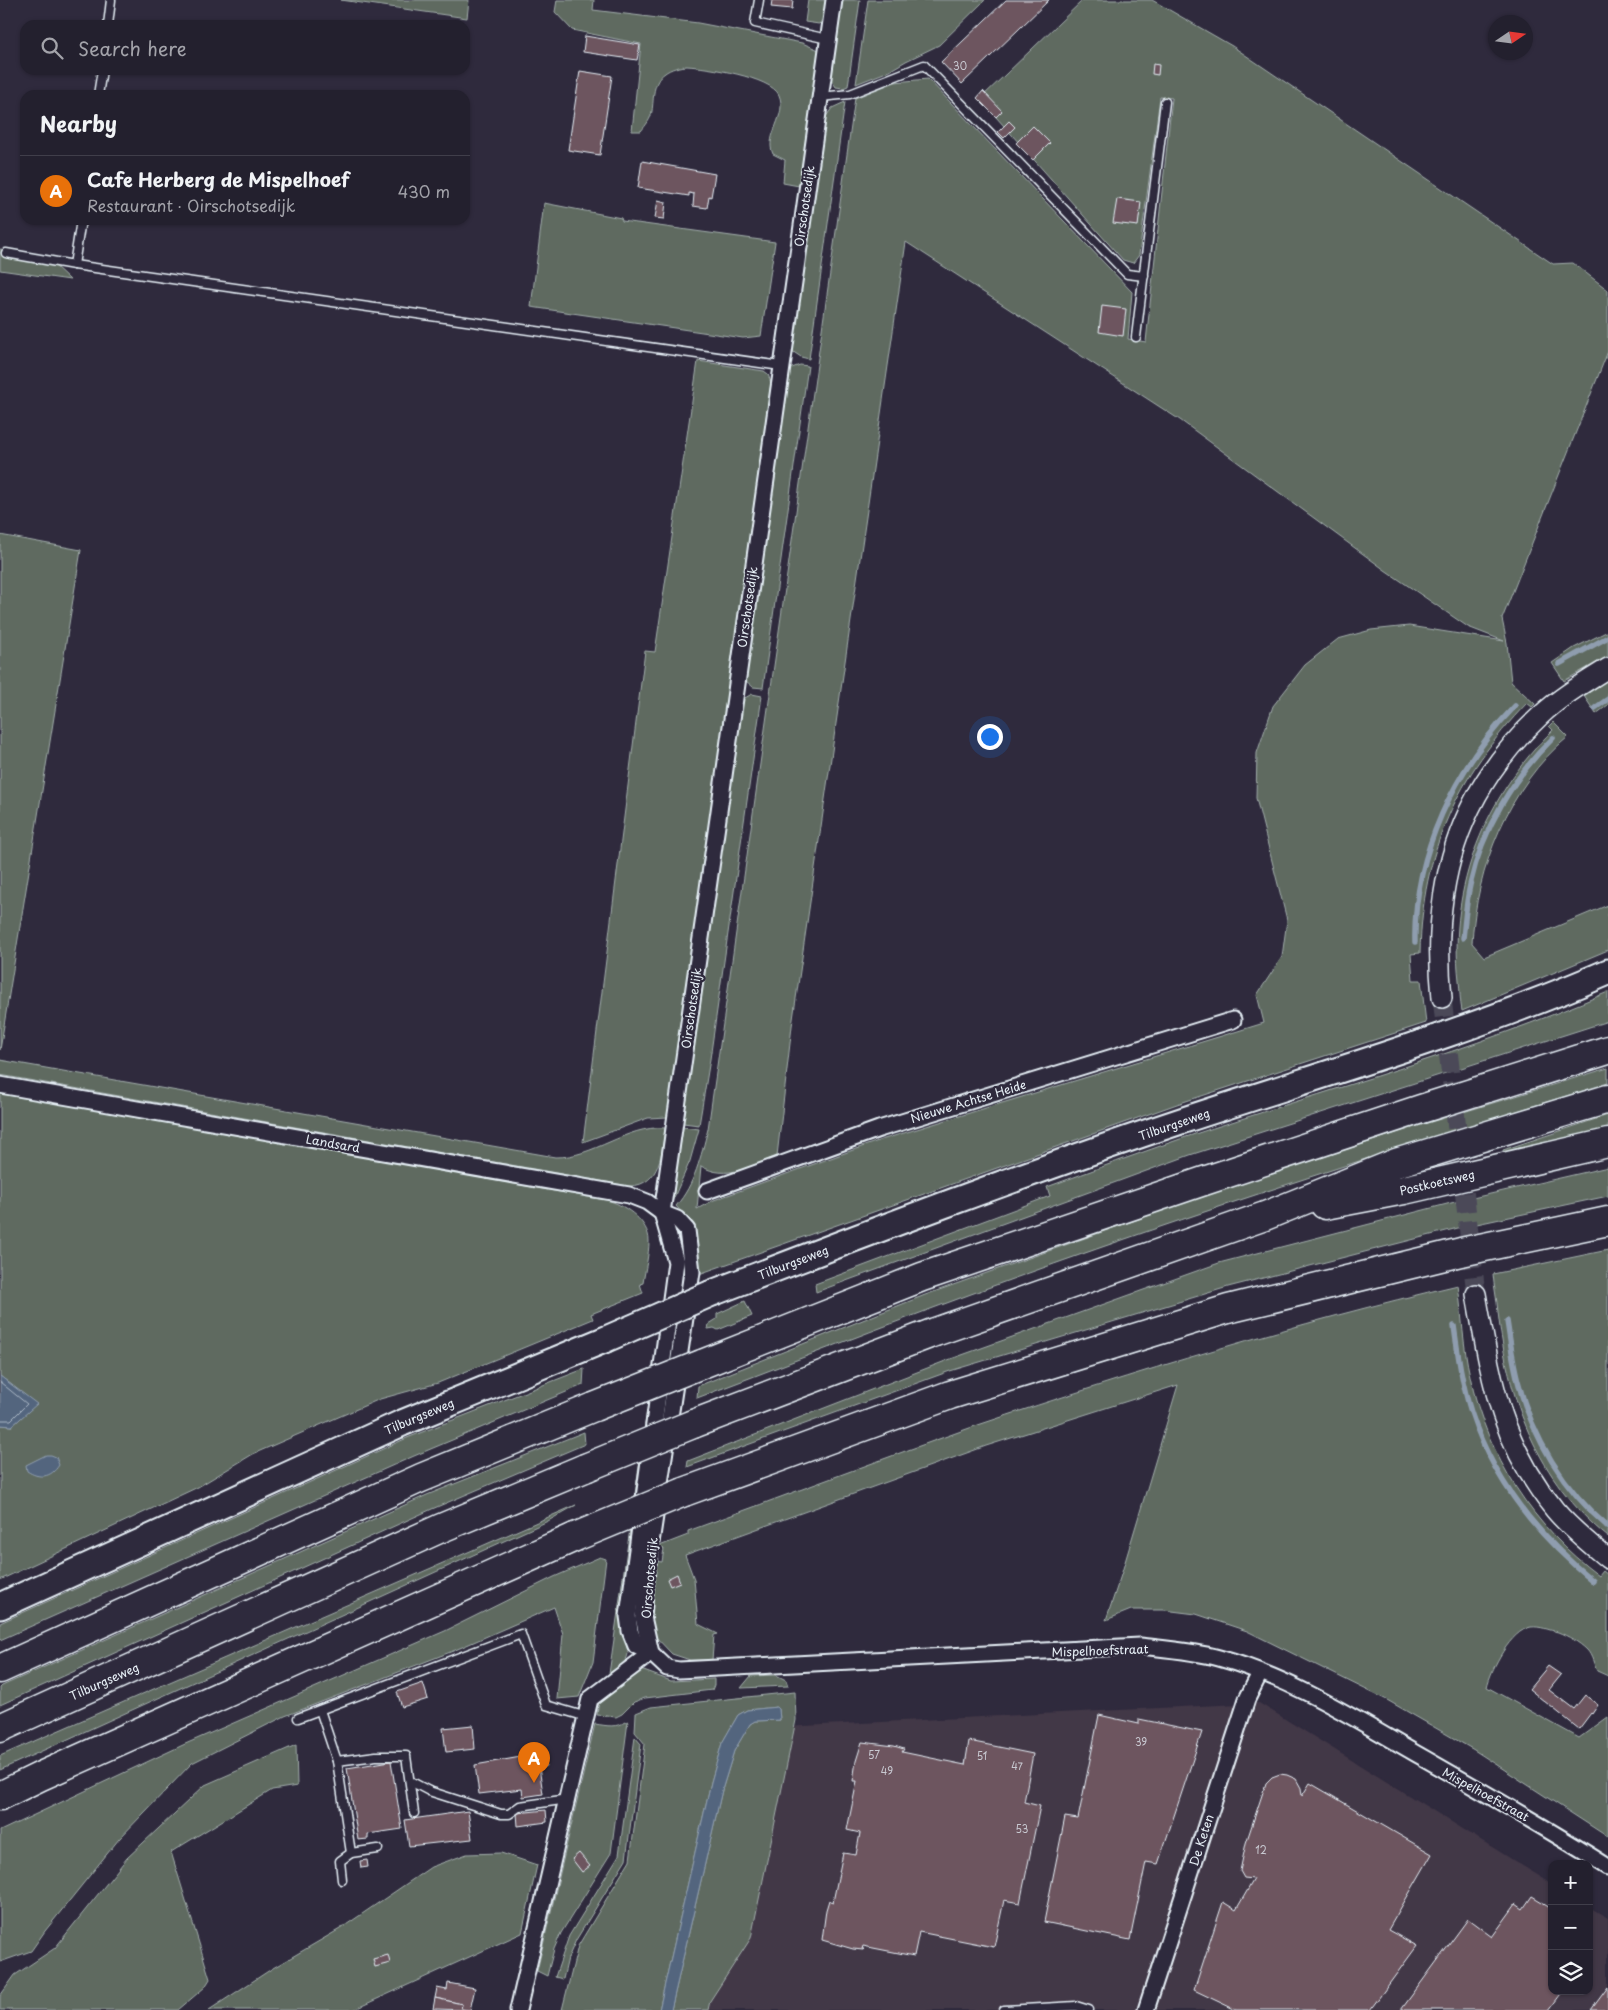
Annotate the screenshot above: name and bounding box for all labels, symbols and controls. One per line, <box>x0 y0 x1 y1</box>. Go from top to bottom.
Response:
north arrow <box>1488 15 1533 60</box>
search box <box>20 20 470 75</box>
icon: search <box>38 34 66 62</box>
text: Search here <box>78 34 187 62</box>
house number: 30 <box>953 58 967 73</box>
text: Nearby <box>40 107 117 139</box>
street label: Oirschotsedijk <box>789 164 819 248</box>
text: Cafe Herberg de Mispelhoef <box>87 165 350 193</box>
text: A <box>50 179 62 203</box>
text: 430 m <box>398 179 450 203</box>
text: Restaurant · Oirschotsedijk <box>87 193 296 217</box>
street label: Oirschotsedijk <box>732 565 762 649</box>
your location <box>977 724 1003 750</box>
street label: Oirschotsedijk <box>676 966 706 1050</box>
street label: Nieuwe Achtse Heide <box>908 1075 1028 1127</box>
street label: Tilburgseweg <box>1136 1103 1212 1145</box>
street label: Landsard <box>305 1129 362 1157</box>
street label: Postkoetsweg <box>1398 1165 1476 1199</box>
street label: Tilburgseweg <box>755 1240 831 1284</box>
street label: Tilburgseweg <box>381 1393 457 1439</box>
street label: Oirschotsedijk <box>636 1537 662 1619</box>
street label: Mispelhoefstraat <box>1051 1639 1149 1661</box>
street label: Tilburgseweg <box>66 1658 142 1704</box>
house number: 39 <box>1135 1734 1147 1749</box>
pin: A <box>518 1742 550 1783</box>
house number: 57 <box>868 1747 880 1762</box>
house number: 51 <box>977 1748 987 1763</box>
house number: 47 <box>1011 1758 1024 1773</box>
house number: 49 <box>881 1763 893 1778</box>
street label: Mispelhoefstraat <box>1439 1763 1533 1825</box>
street label: De Keten <box>1184 1812 1218 1868</box>
house number: 53 <box>1016 1821 1028 1836</box>
house number: 12 <box>1255 1842 1267 1857</box>
map controls <box>1548 1860 1593 1995</box>
button: + <box>1548 1860 1593 1905</box>
button: − <box>1548 1905 1593 1950</box>
button: layers <box>1548 1950 1593 1995</box>

